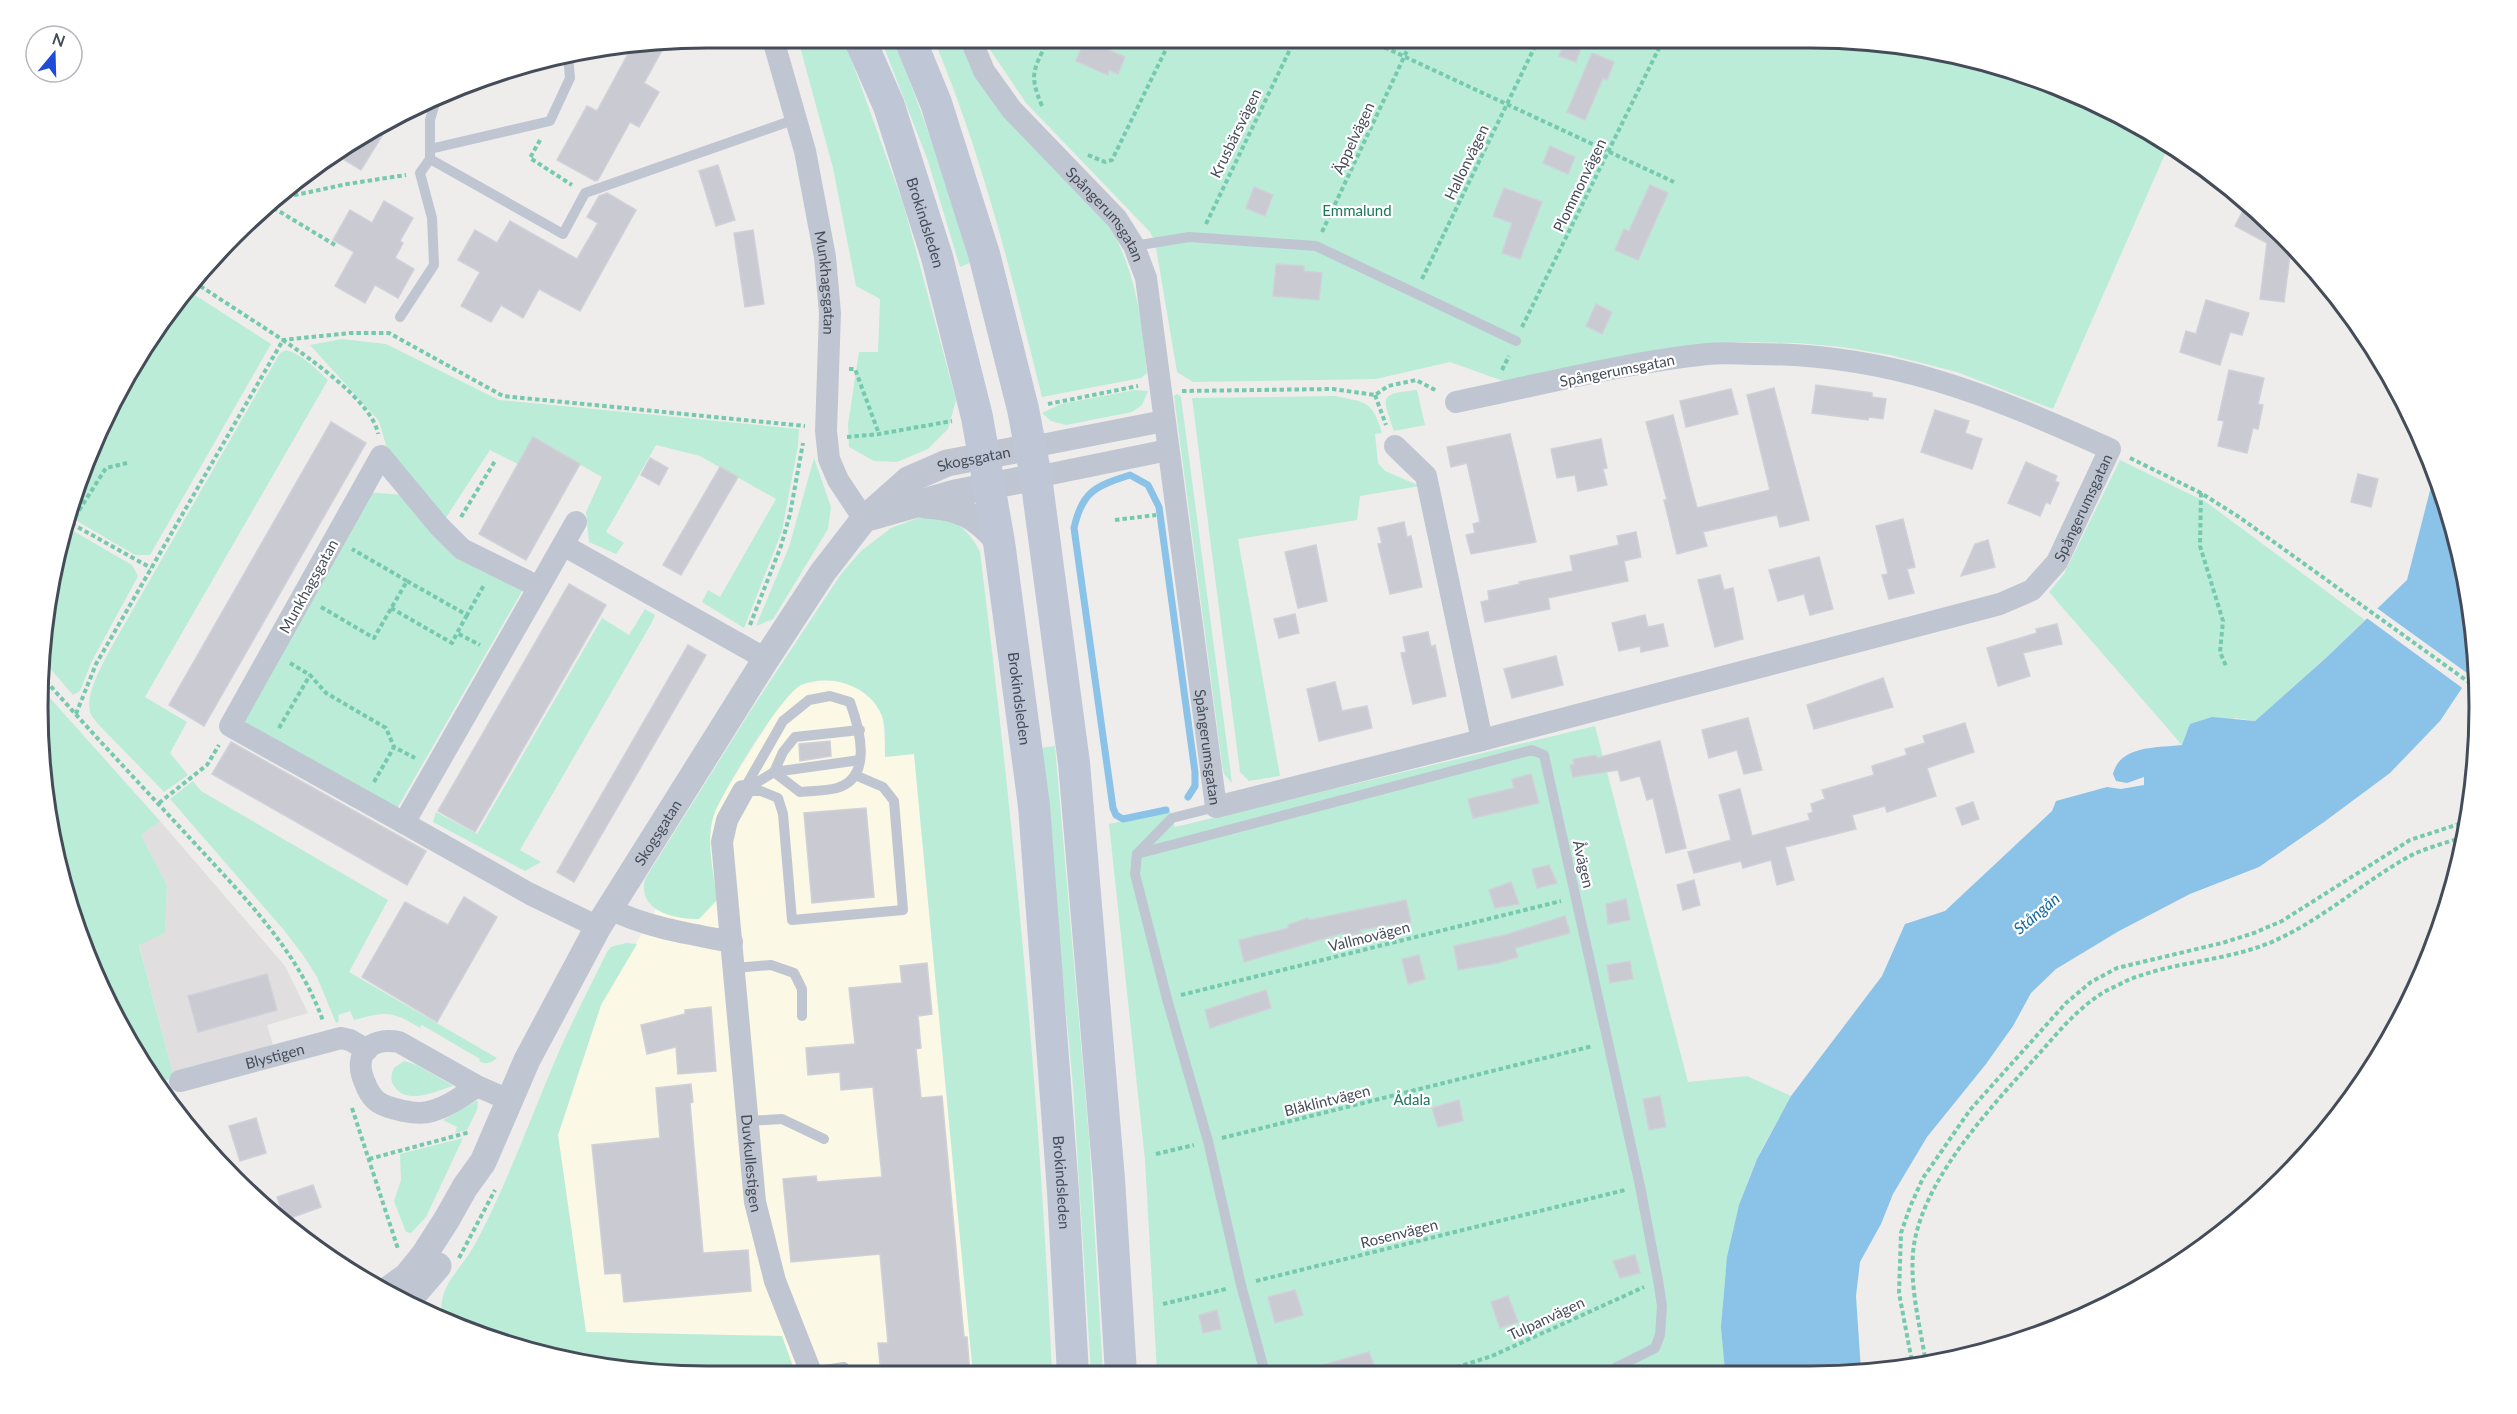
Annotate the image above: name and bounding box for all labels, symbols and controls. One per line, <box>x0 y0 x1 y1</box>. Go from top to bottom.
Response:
north arrow <box>24 24 84 84</box>
text: N <box>50 28 68 50</box>
street label: Krusbärsvägen <box>1206 85 1264 181</box>
street label: Äppelvägen <box>1328 99 1378 177</box>
street label: Hallonvägen <box>1440 121 1492 203</box>
street label: Plommonvägen <box>1549 135 1609 235</box>
street label: Spångerumsgatan <box>1063 163 1148 264</box>
street label: Brokindsleden <box>903 175 948 270</box>
park label: Emmalund <box>1322 201 1392 219</box>
street label: Munkhagsgatan <box>811 229 839 335</box>
street label: Spångerumsgatan <box>1558 350 1676 390</box>
street label: Skogsgatan <box>934 442 1012 475</box>
street label: Spångerumsgatan <box>2050 451 2116 564</box>
street label: Munkhagsgatan <box>275 536 341 636</box>
street label: Brokindsleden <box>1005 651 1035 746</box>
street label: Spångerumsgatan <box>1191 688 1225 806</box>
street label: Skogsgatan <box>630 796 685 869</box>
street label: Åvägen <box>1570 838 1598 890</box>
water label: Stångån <box>2009 888 2063 938</box>
street label: Vallmovägen <box>1326 917 1412 955</box>
street label: Blystigen <box>243 1039 306 1072</box>
street label: Blåklintvägen <box>1282 1081 1372 1119</box>
park label: Ådala <box>1394 1090 1430 1108</box>
street label: Duvkullestigen <box>738 1113 766 1214</box>
street label: Brokindsleden <box>1050 1135 1074 1230</box>
street label: Rosenvägen <box>1358 1215 1440 1251</box>
street label: Tulpanvägen <box>1505 1292 1587 1344</box>

